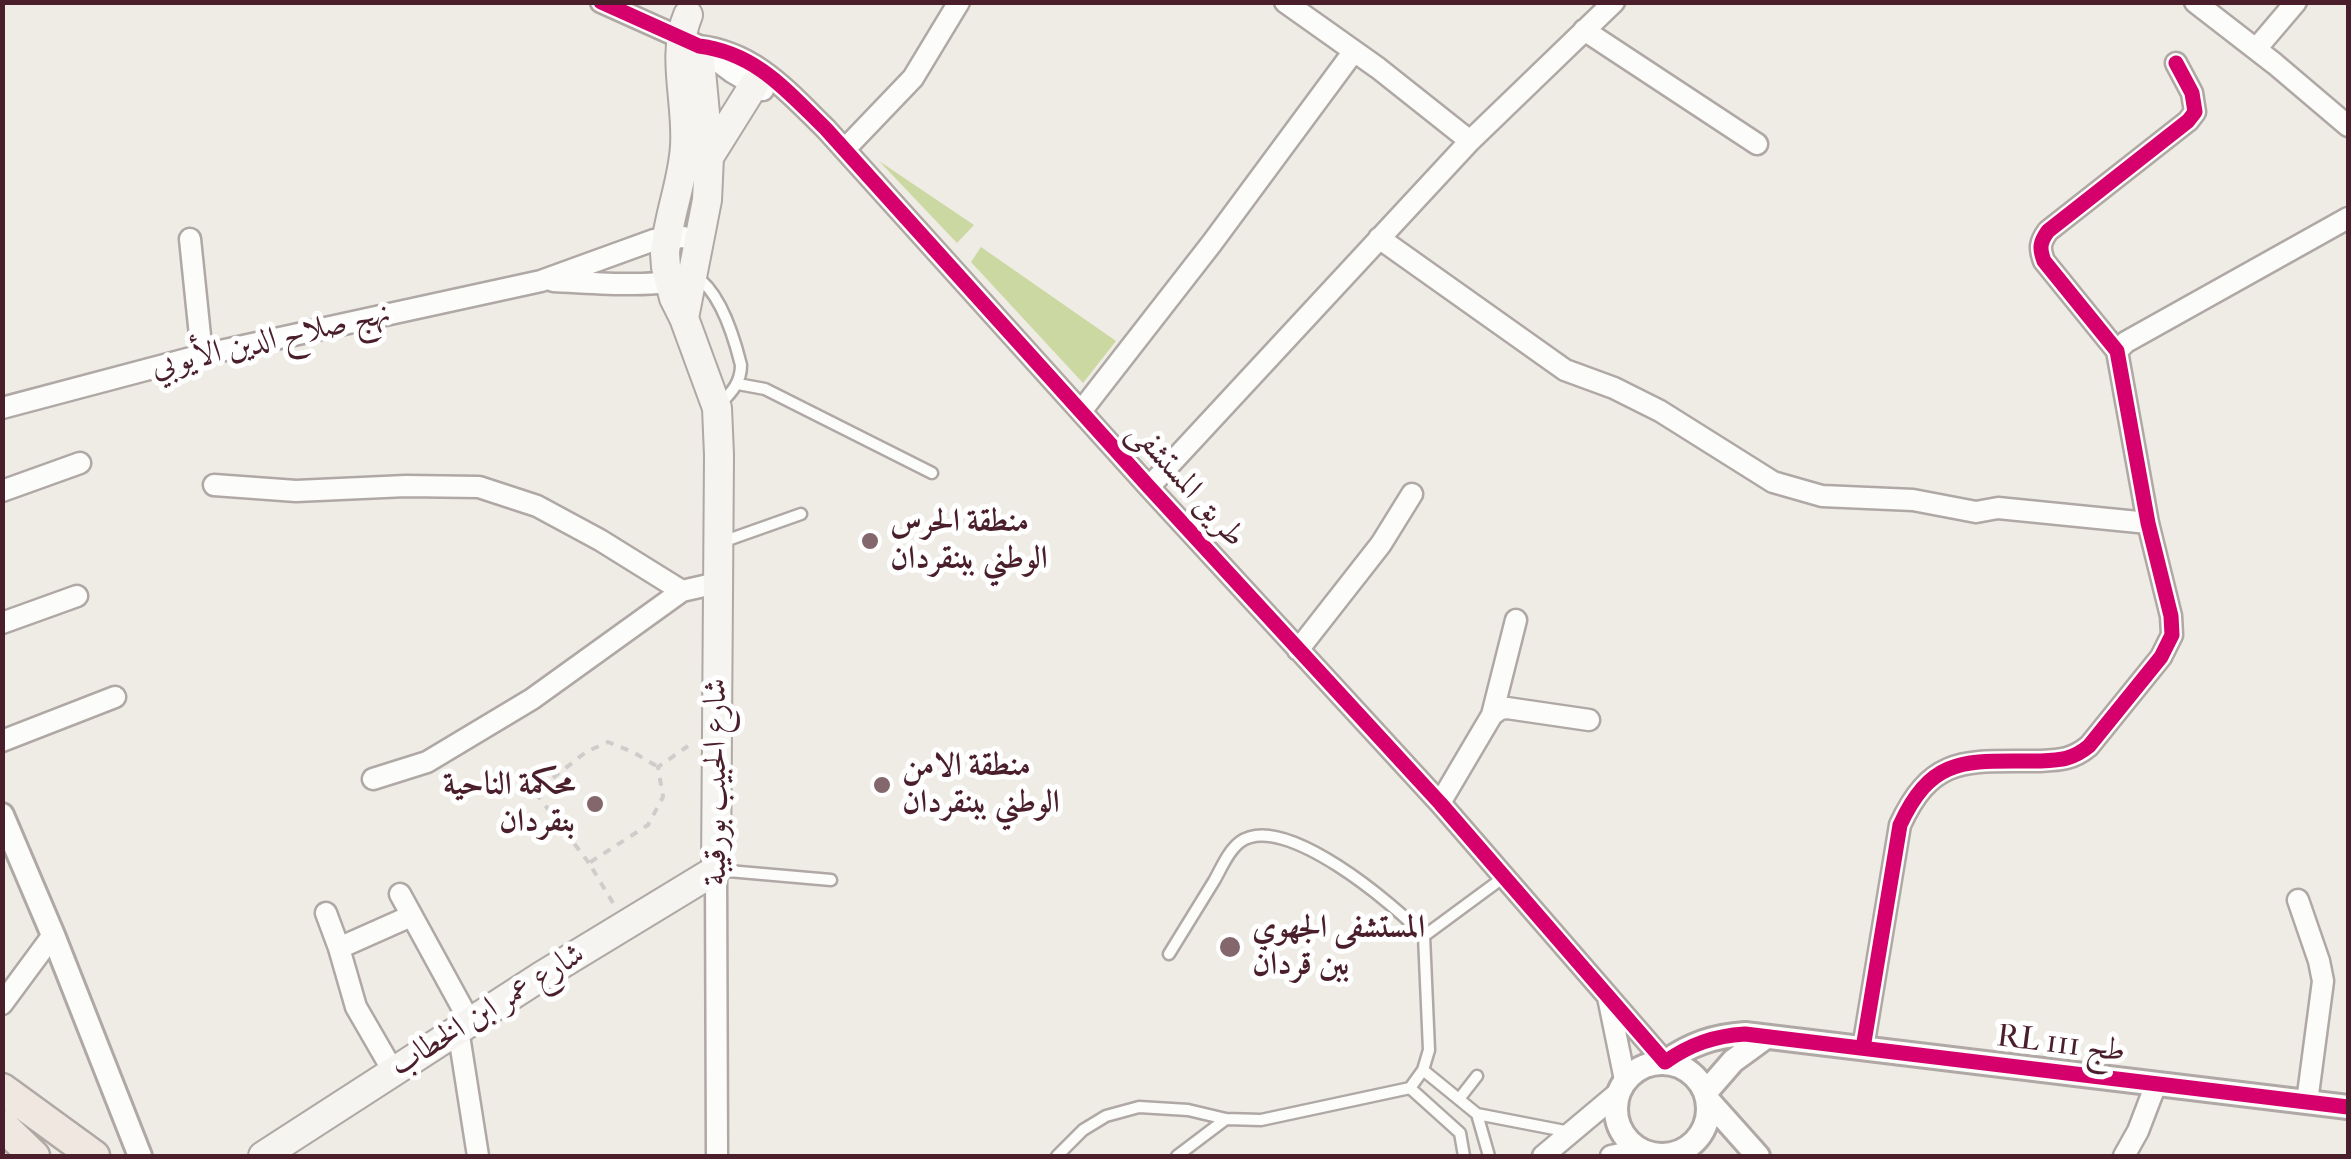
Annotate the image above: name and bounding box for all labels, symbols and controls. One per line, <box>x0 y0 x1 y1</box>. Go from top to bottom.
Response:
street label: نهج صلاح الدين الأيوبي <box>148 295 394 387</box>
street label: طريق المستشفى <box>1119 414 1253 556</box>
place label: منطقة الحرس الوطني ببنقردان <box>890 504 1048 579</box>
marker: منطقة الحرس الوطني ببنقردان <box>859 530 881 552</box>
street label: شارع الحبيب بورقيبة <box>698 678 736 886</box>
place label: منطقة الامن الوطني ببنقردان <box>902 748 1060 823</box>
place label: محكمة الناحية بنقردان <box>443 767 575 842</box>
marker: منطقة الامن الوطني ببنقردان <box>871 774 893 796</box>
marker: محكمة الناحية بنقردان <box>584 793 606 815</box>
place label: المستشفى الجهوي ببن قردان <box>1252 910 1425 985</box>
marker: المستشفى الجهوي ببن قردان <box>1217 934 1243 960</box>
street label: شارع عمر ابن الخطاب <box>384 936 592 1086</box>
street label: RL طج 111 <box>1995 1018 2127 1072</box>

